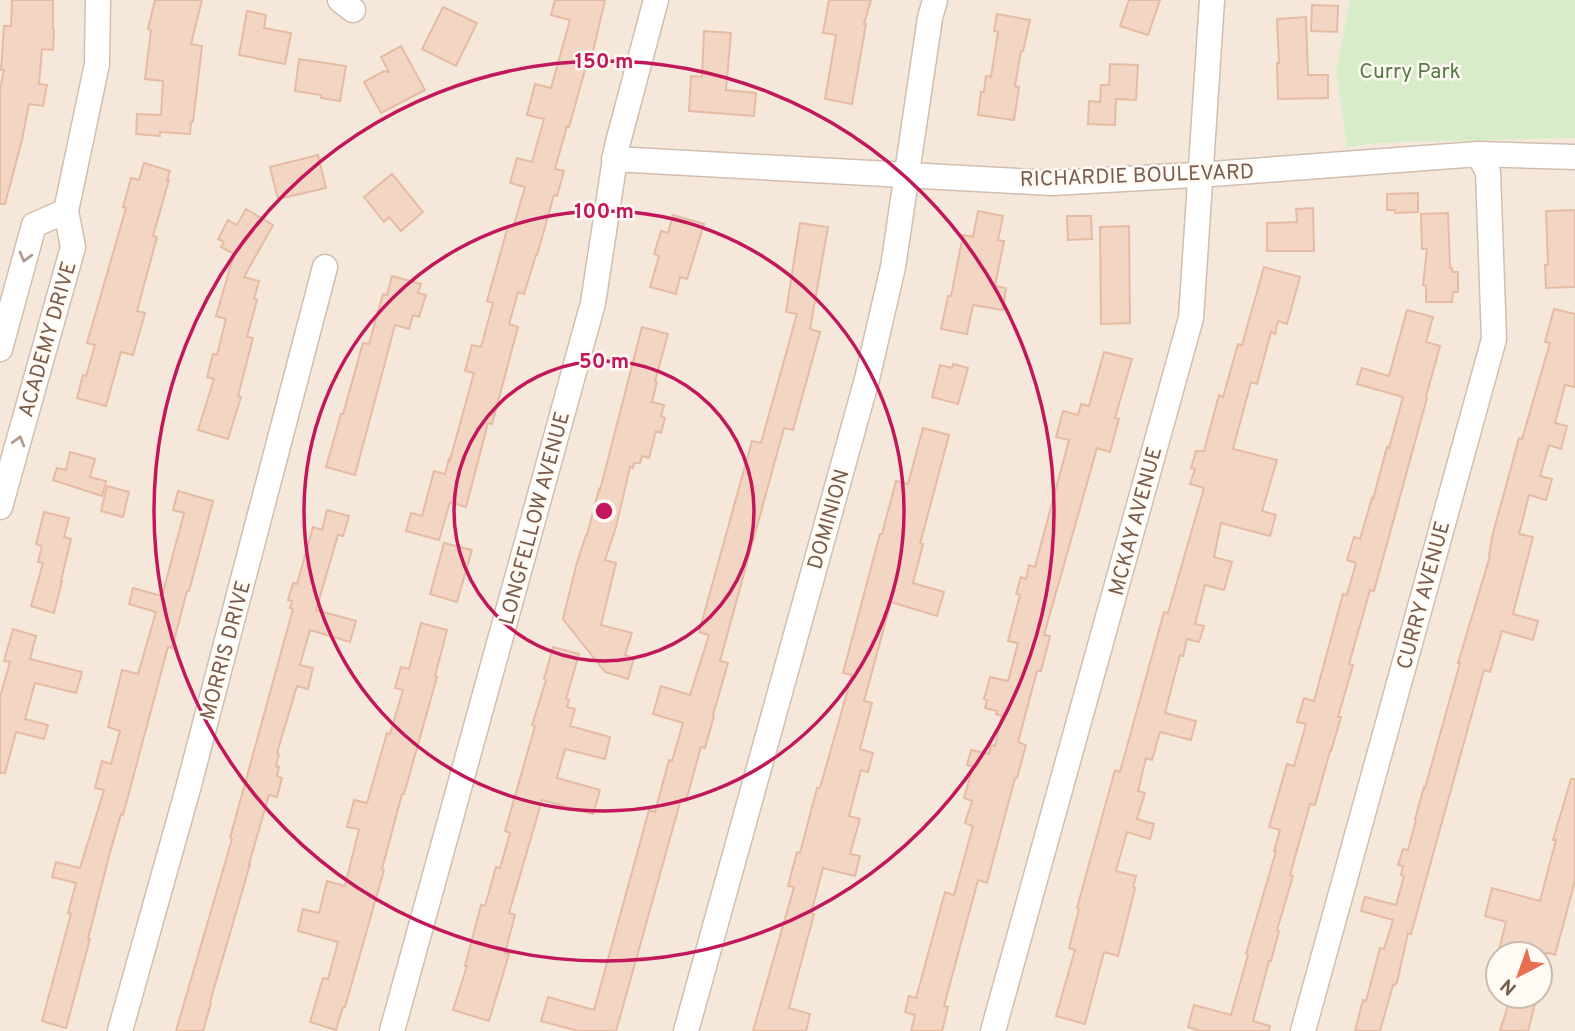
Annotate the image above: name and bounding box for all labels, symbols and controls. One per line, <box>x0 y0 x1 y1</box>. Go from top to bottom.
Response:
text: 150 m <box>575 49 633 76</box>
park label: Curry Park <box>1359 59 1461 86</box>
street label: RICHARDIE BOULEVARD <box>1019 159 1255 194</box>
text: 100 m <box>574 199 634 226</box>
one-way arrow <box>19 251 33 263</box>
street label: ACADEMY DRIVE <box>13 258 84 420</box>
text: 50 m <box>579 349 629 376</box>
street label: LONGFELLOW AVENUE <box>494 409 577 628</box>
one-way arrow <box>10 435 25 447</box>
street label: MCKAY AVENUE <box>1104 444 1169 599</box>
street label: DOMINION <box>802 466 857 573</box>
centre of rings <box>592 499 616 523</box>
street label: CURRY AVENUE <box>1392 518 1457 672</box>
street label: MORRIS DRIVE <box>195 578 258 723</box>
north arrow <box>1484 940 1554 1010</box>
text: N <box>1496 973 1522 1000</box>

